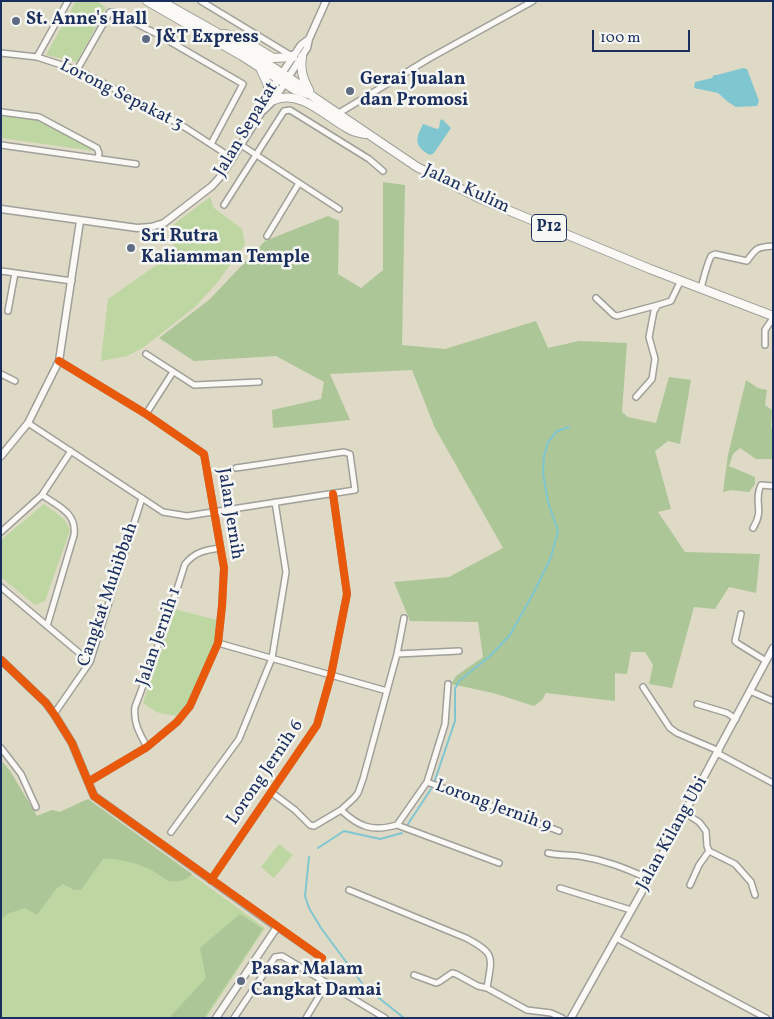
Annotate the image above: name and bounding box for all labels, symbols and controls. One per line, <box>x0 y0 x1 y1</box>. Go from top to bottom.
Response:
place label: St. Anne's Hall <box>26 10 147 32</box>
marker: St. Anne's Hall <box>10 15 22 27</box>
scale bar <box>594 20 692 52</box>
place label: J&T Express <box>156 28 259 50</box>
text: 100 m <box>600 28 640 49</box>
marker: J&T Express <box>140 33 152 45</box>
street label: Lorong Sepakat 3 <box>56 56 186 136</box>
place label: Gerai Jualan dan Promosi <box>360 70 468 112</box>
street label: Jalan Sepakat <box>210 79 284 181</box>
marker: Gerai Jualan dan Promosi <box>344 85 356 97</box>
street label: Jalan Kulim <box>419 161 513 219</box>
road number: P12 <box>532 214 566 242</box>
place label: Sri Rutra Kaliamman Temple <box>141 227 310 270</box>
marker: Sri Rutra Kaliamman Temple <box>125 242 137 254</box>
street label: Jalan Jernih <box>211 467 247 561</box>
street label: Cangkat Muhibbah <box>74 520 144 670</box>
street label: Jalan Jernih 1 <box>133 585 187 689</box>
street label: Lorong Jernih 6 <box>223 716 309 830</box>
street label: Jalan Kilang Ubi <box>633 773 713 895</box>
street label: Lorong Jernih 9 <box>432 776 554 838</box>
place label: Pasar Malam Cangkat Damai <box>251 960 382 1002</box>
marker: Pasar Malam Cangkat Damai <box>235 975 247 987</box>

